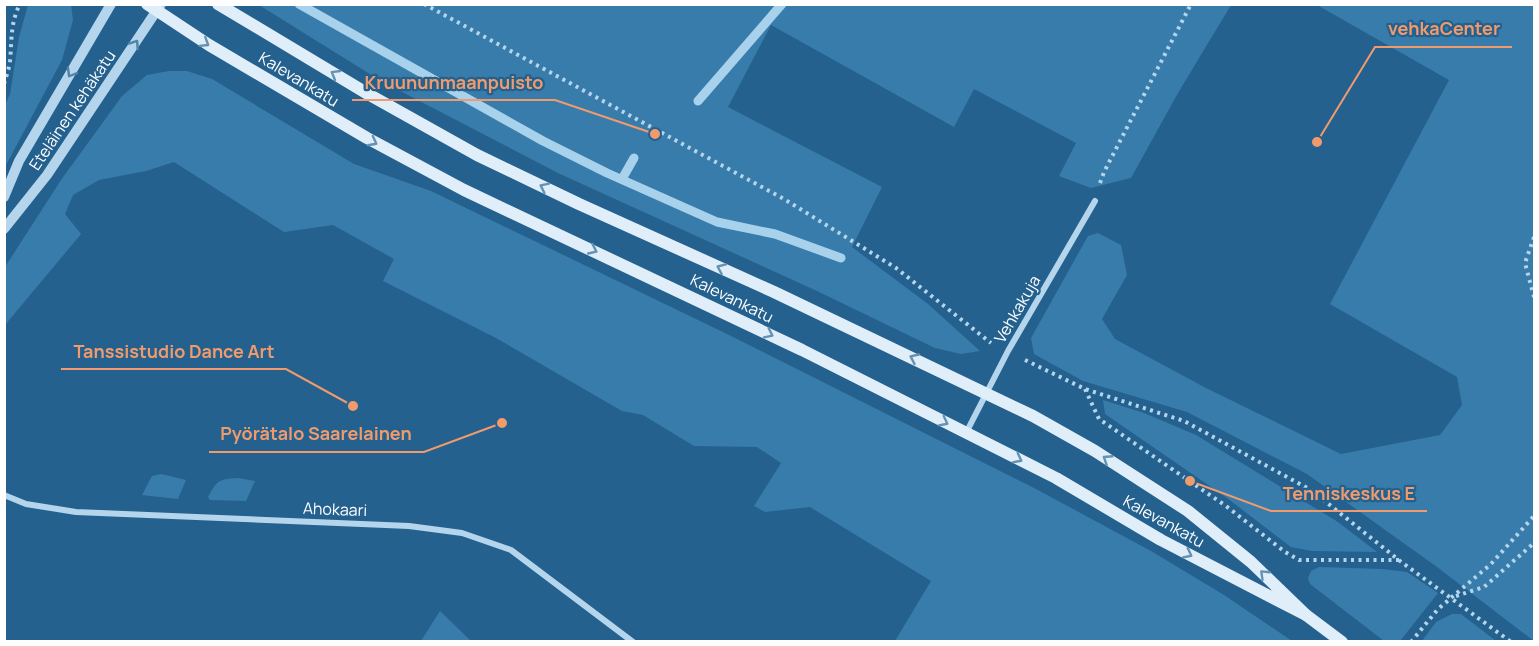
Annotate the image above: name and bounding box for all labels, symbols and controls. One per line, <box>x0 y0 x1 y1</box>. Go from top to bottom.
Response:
callout: vehkaCenter <box>1375 11 1512 47</box>
text: vehkaCenter <box>1388 16 1500 40</box>
one-way arrow <box>199 35 210 46</box>
one-way arrow <box>127 40 139 50</box>
street label: Eteläinen kehäkatu <box>24 46 120 174</box>
street label: Kalevankatu <box>255 46 343 112</box>
callout: Kruununmaanpuisto <box>352 64 555 100</box>
one-way arrow <box>66 67 78 77</box>
one-way arrow <box>331 70 341 82</box>
text: Kruununmaanpuisto <box>365 70 543 94</box>
one-way arrow <box>367 135 378 146</box>
one-way arrow <box>539 183 550 195</box>
one-way arrow <box>587 243 598 255</box>
one-way arrow <box>717 263 728 275</box>
street label: Kalevankatu <box>687 268 777 328</box>
street label: Vehkakuja <box>989 271 1045 347</box>
one-way arrow <box>763 327 774 339</box>
callout: Tanssistudio Dance Art <box>61 333 286 369</box>
text: Tanssistudio Dance Art <box>73 339 275 363</box>
one-way arrow <box>910 354 921 366</box>
one-way arrow <box>937 414 948 426</box>
callout: Pyörätalo Saarelainen <box>209 416 424 452</box>
text: Pyörätalo Saarelainen <box>220 421 412 445</box>
one-way arrow <box>1011 452 1022 463</box>
one-way arrow <box>1103 455 1113 467</box>
callout: Tenniskeskus E <box>1271 475 1427 511</box>
text: Tenniskeskus E <box>1283 481 1415 505</box>
street label: Kalevankatu <box>1119 490 1209 552</box>
street label: Ahokaari <box>302 497 368 521</box>
one-way arrow <box>1182 546 1193 558</box>
one-way arrow <box>1261 570 1271 581</box>

